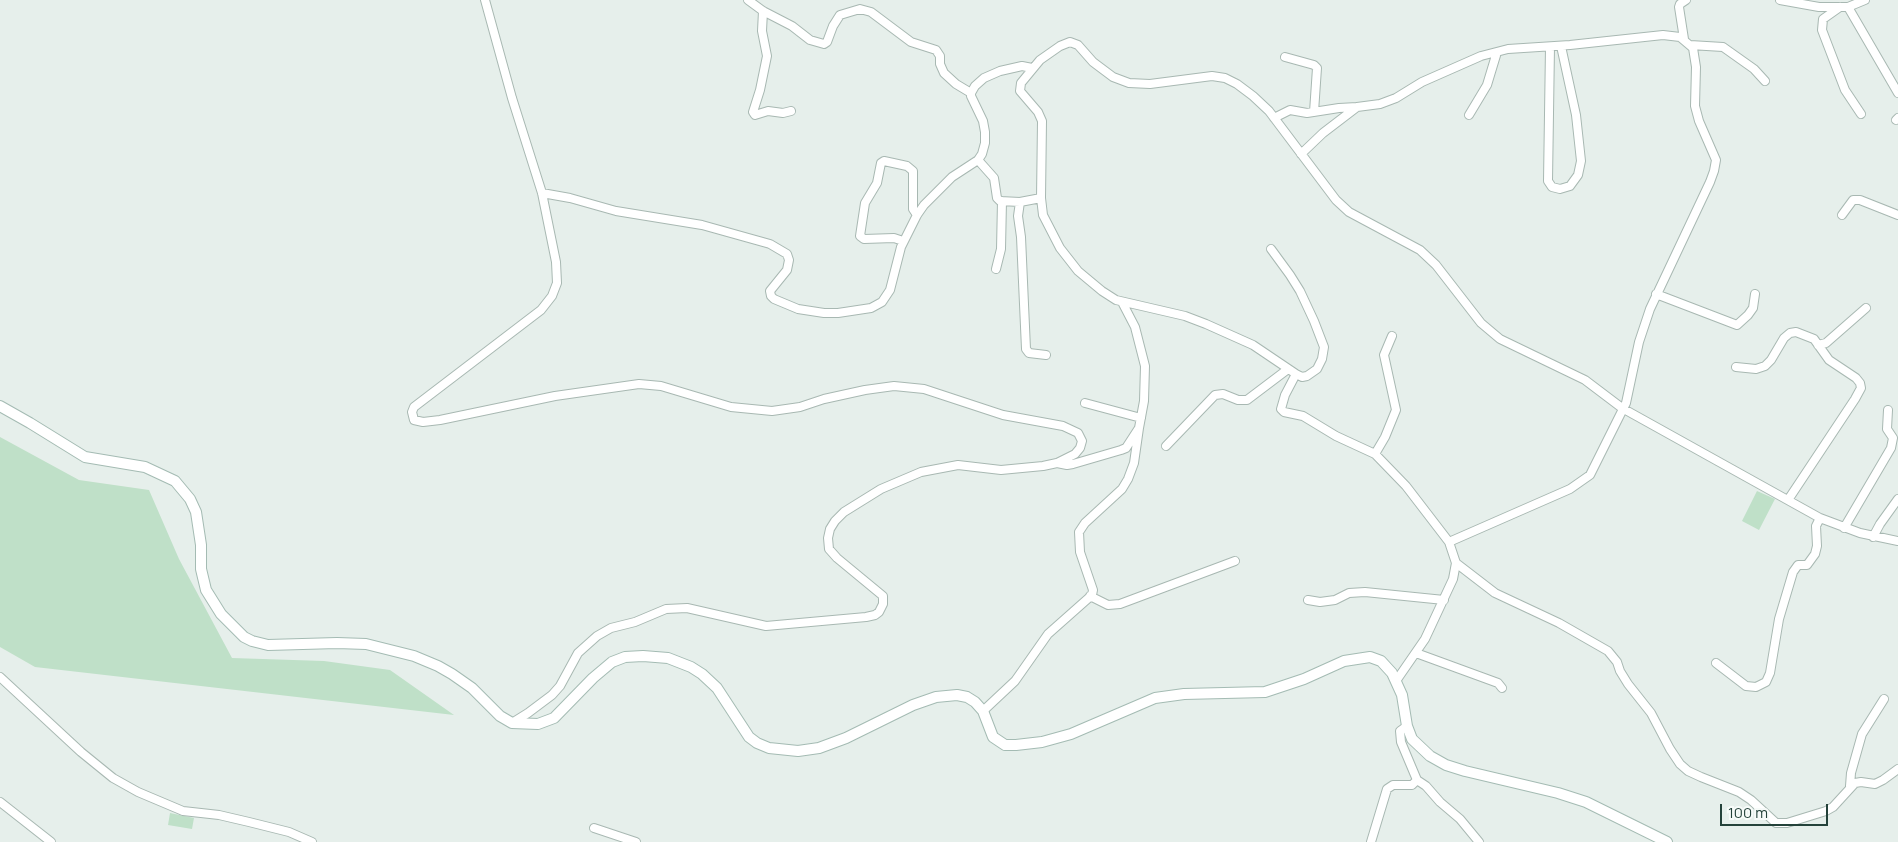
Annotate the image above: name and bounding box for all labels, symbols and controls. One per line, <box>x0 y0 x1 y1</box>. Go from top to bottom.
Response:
scale bar <box>1723 794 1830 826</box>
text: 100 m <box>1728 802 1768 823</box>

